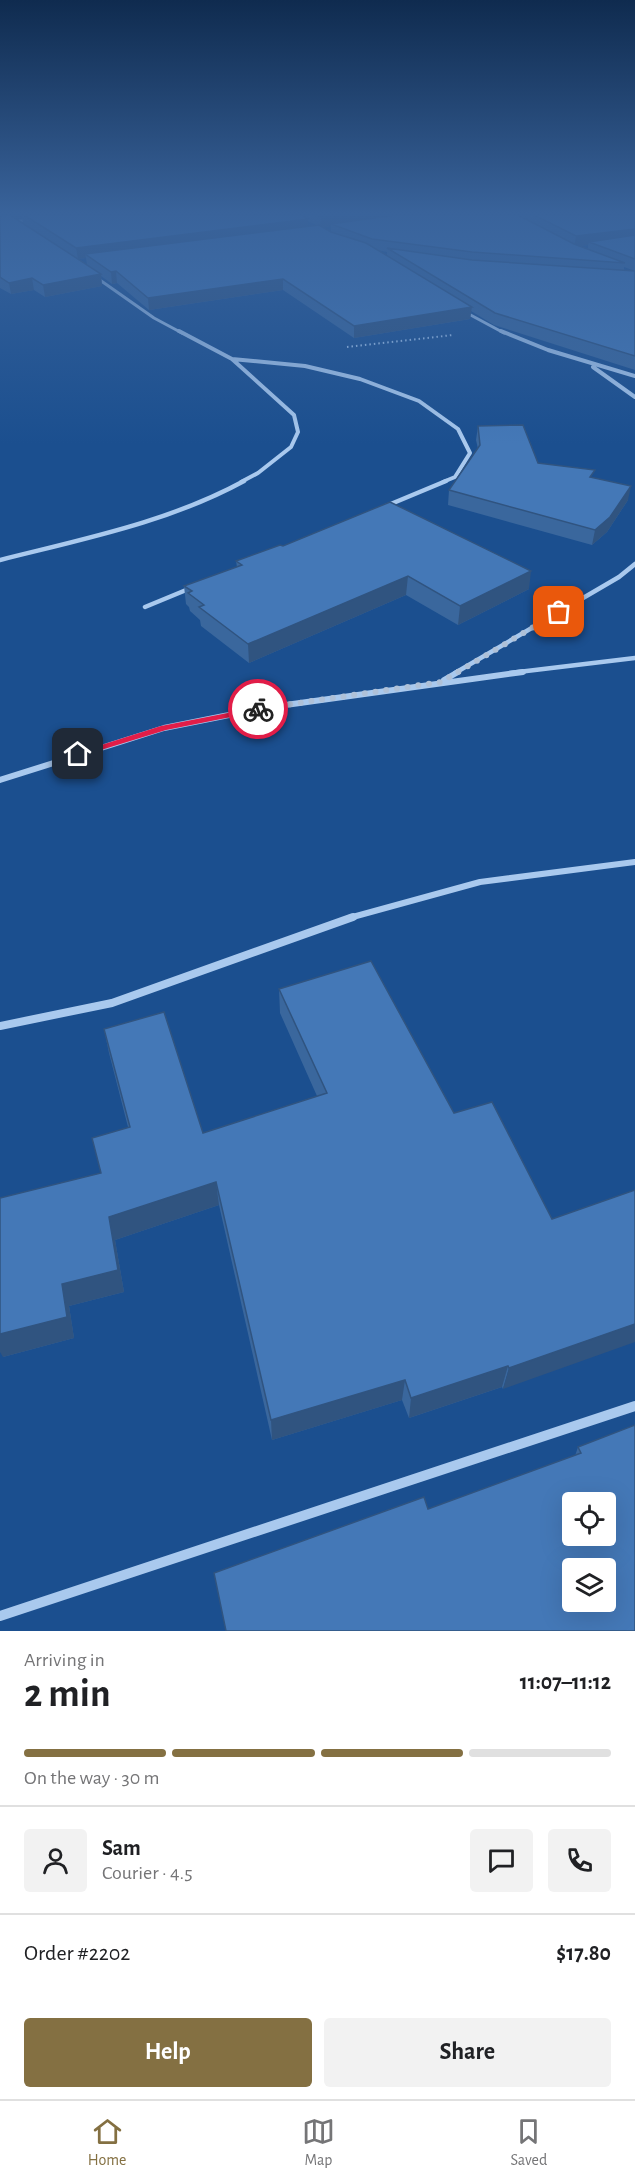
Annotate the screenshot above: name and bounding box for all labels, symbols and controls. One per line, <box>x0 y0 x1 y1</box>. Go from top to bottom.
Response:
pin <box>533 586 584 637</box>
icon: bag <box>542 595 575 628</box>
courier <box>228 679 288 739</box>
icon: bike <box>242 693 275 726</box>
pin <box>52 728 103 779</box>
icon: home <box>61 737 94 770</box>
map controls <box>562 1492 616 1612</box>
button: locate <box>562 1492 616 1546</box>
button: layers <box>562 1558 616 1612</box>
text: Arriving in <box>24 1650 105 1670</box>
text: 11:07–11:12 <box>520 1671 611 1693</box>
text: 2 min <box>24 1675 111 1714</box>
text: On the way · 30 m <box>24 1768 160 1788</box>
button: person <box>24 1829 87 1892</box>
button: chat <box>470 1829 533 1892</box>
button: phone <box>548 1829 611 1892</box>
text: Sam <box>102 1837 141 1859</box>
text: Courier · 4.5 <box>102 1863 193 1883</box>
text: Order #2202 <box>24 1942 130 1964</box>
text: $17.80 <box>556 1942 611 1964</box>
button: Help <box>24 2018 312 2087</box>
button: Share <box>324 2018 611 2087</box>
tab: Home <box>88 2115 126 2170</box>
tab: Map <box>302 2115 335 2170</box>
tab: Saved <box>511 2115 547 2170</box>

